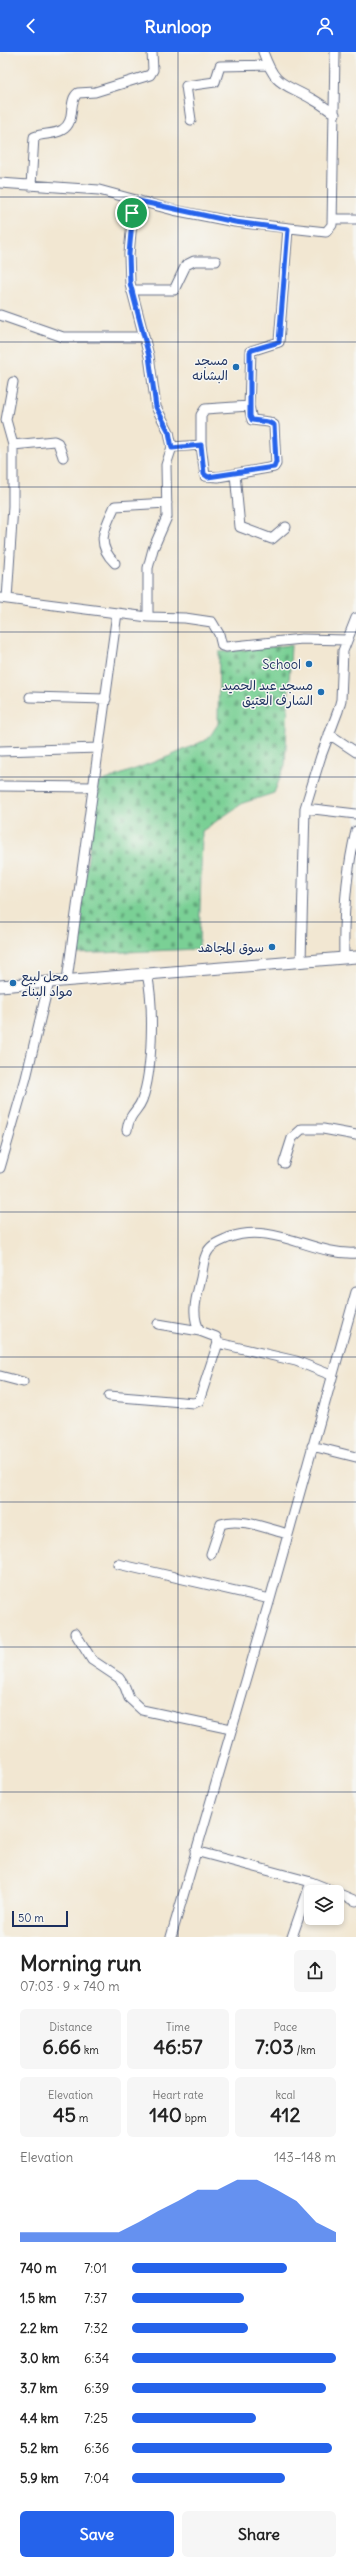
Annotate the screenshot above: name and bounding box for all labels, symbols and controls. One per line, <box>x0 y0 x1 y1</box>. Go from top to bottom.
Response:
icon: back <box>20 15 42 37</box>
text: Runloop <box>145 15 211 38</box>
icon: person <box>314 15 336 37</box>
pin <box>115 196 149 230</box>
icon: arrive <box>121 202 143 224</box>
place label: مسجد البشانه <box>192 352 228 384</box>
marker: مسجد البشانه <box>231 362 241 372</box>
place label: School <box>262 656 301 673</box>
marker: School <box>304 659 314 669</box>
place label: مسجد عبد الحميد الشارف العتيق <box>222 677 313 709</box>
marker: مسجد عبد الحميد الشارف العتيق <box>316 687 326 697</box>
place label: سوق المجاهد <box>198 939 264 956</box>
marker: سوق المجاهد <box>267 942 277 952</box>
place label: محل لبيع مواد البناء <box>21 968 73 1000</box>
marker: محل لبيع مواد البناء <box>8 978 18 988</box>
map controls <box>304 1885 344 1925</box>
button: layers <box>304 1885 344 1925</box>
scale bar <box>12 1909 68 1928</box>
text: 50 m <box>18 1911 44 1925</box>
text: Morning run <box>20 1949 142 1977</box>
button: share <box>294 1950 336 1992</box>
text: 07:03 · 9 × 740 m <box>20 1978 120 1995</box>
text: Distance <box>49 2020 92 2034</box>
text: Time <box>166 2020 190 2034</box>
text: Pace <box>273 2020 297 2034</box>
text: 6.66 <box>42 2034 81 2059</box>
text: 46:57 <box>154 2034 202 2059</box>
text: 7:03 <box>255 2034 294 2059</box>
text: km <box>81 2043 99 2057</box>
text: /km <box>294 2043 316 2057</box>
text: Elevation <box>48 2088 93 2102</box>
text: Heart rate <box>152 2088 204 2102</box>
text: kcal <box>275 2088 295 2102</box>
text: 45 <box>53 2102 76 2127</box>
text: 140 <box>149 2102 182 2127</box>
text: 412 <box>270 2102 300 2127</box>
text: m <box>76 2111 88 2125</box>
text: bpm <box>182 2111 207 2125</box>
text: Elevation <box>20 2149 73 2166</box>
text: 143–148 m <box>274 2149 336 2166</box>
text: 740 m <box>20 2260 57 2277</box>
text: 7:01 <box>84 2260 107 2277</box>
text: 1.5 km <box>20 2290 56 2307</box>
text: 7:37 <box>84 2290 107 2307</box>
text: 2.2 km <box>20 2320 58 2337</box>
text: 7:32 <box>84 2320 108 2337</box>
text: 3.0 km <box>20 2350 60 2367</box>
text: 6:34 <box>84 2350 109 2367</box>
text: 3.7 km <box>20 2380 58 2397</box>
text: 6:39 <box>84 2380 109 2397</box>
text: 4.4 km <box>20 2410 59 2427</box>
text: 7:25 <box>84 2410 108 2427</box>
text: 5.2 km <box>20 2440 58 2457</box>
text: 6:36 <box>84 2440 109 2457</box>
text: 5.9 km <box>20 2470 59 2487</box>
text: 7:04 <box>84 2470 109 2487</box>
button: Save <box>20 2511 174 2557</box>
button: Share <box>182 2511 336 2557</box>

